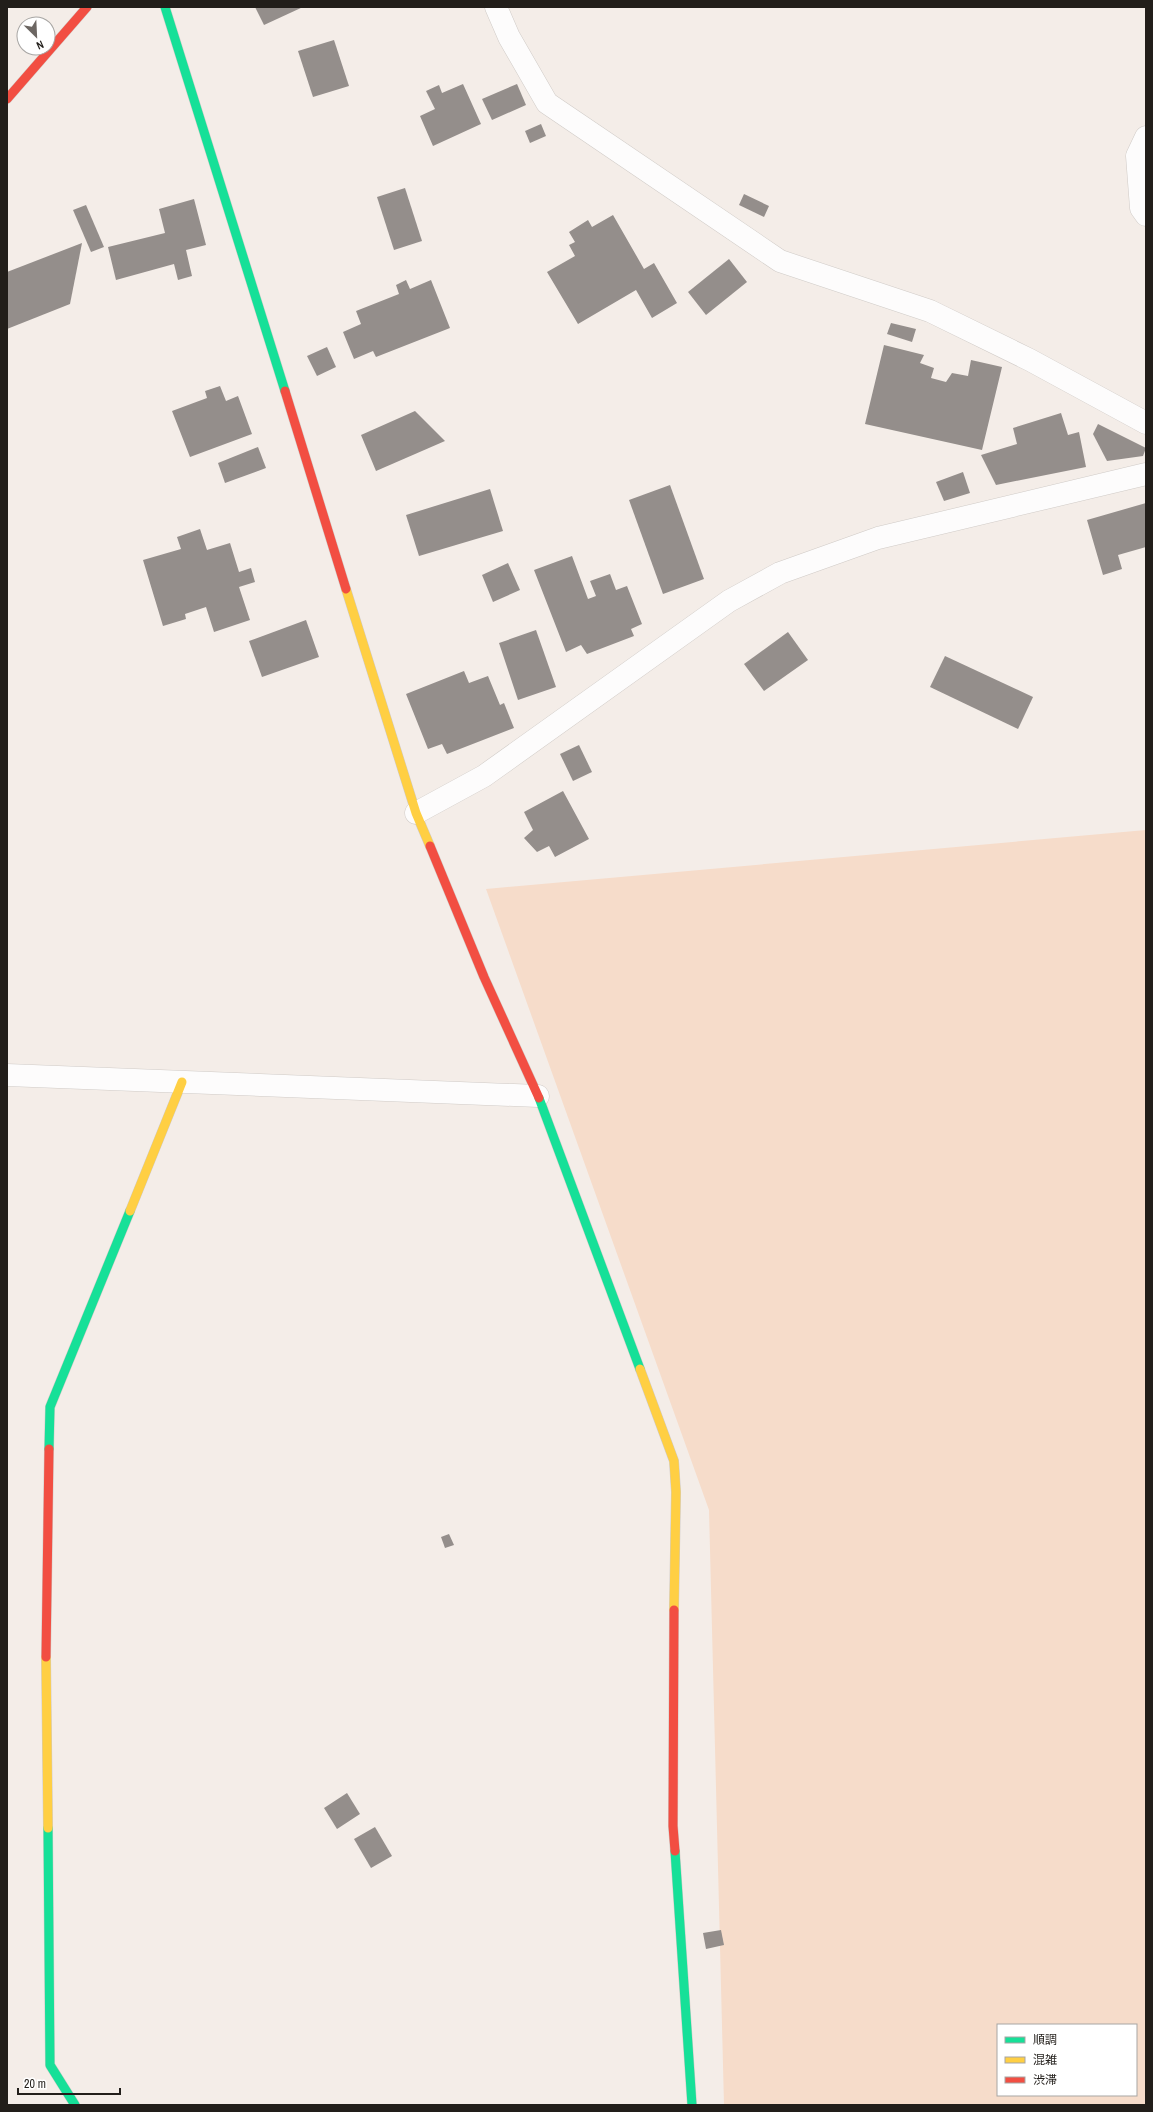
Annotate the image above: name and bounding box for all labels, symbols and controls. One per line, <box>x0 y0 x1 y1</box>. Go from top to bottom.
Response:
north arrow <box>16 16 56 56</box>
text: N <box>34 37 46 53</box>
legend <box>997 2024 1137 2096</box>
text: 順調 <box>1033 2032 1057 2048</box>
text: 混雑 <box>1033 2052 1057 2068</box>
scale bar <box>18 2070 120 2096</box>
text: 渋滞 <box>1033 2072 1057 2088</box>
text: 20 m <box>24 2076 46 2092</box>

